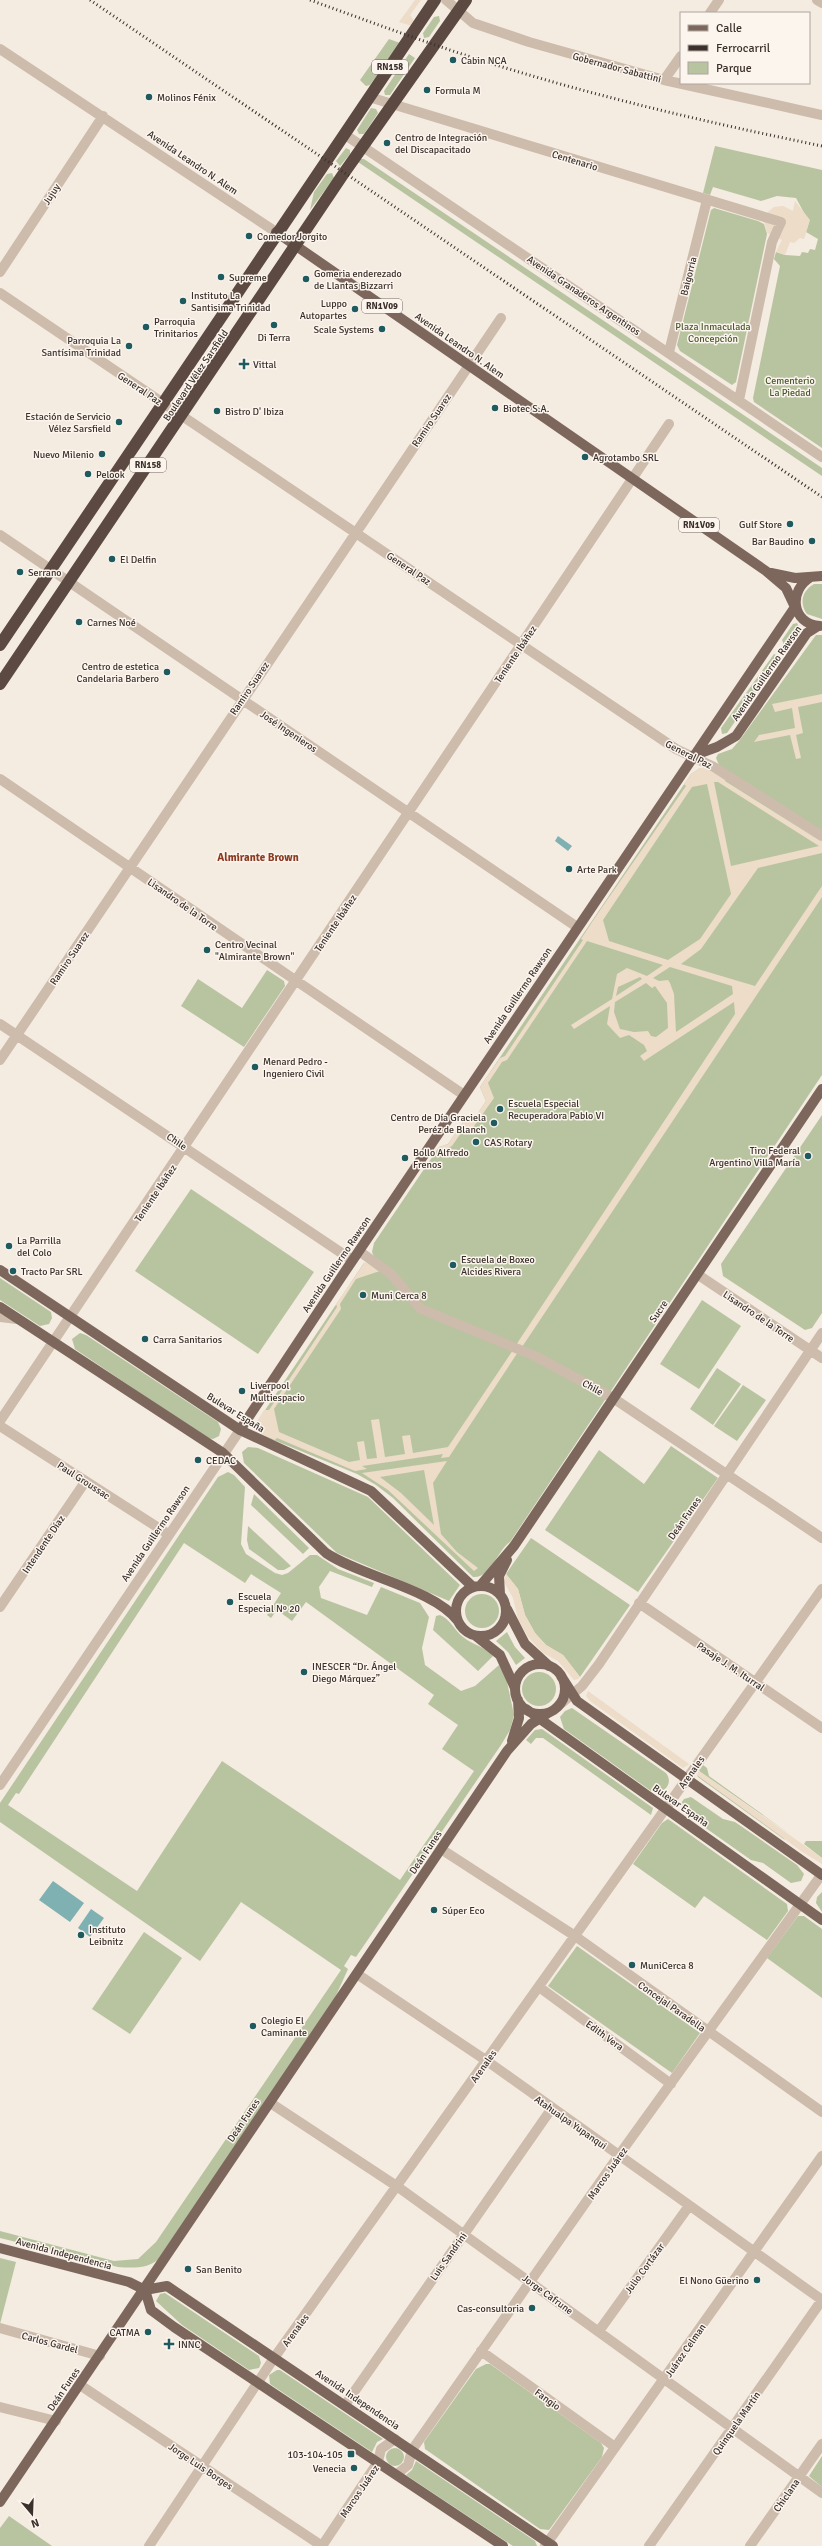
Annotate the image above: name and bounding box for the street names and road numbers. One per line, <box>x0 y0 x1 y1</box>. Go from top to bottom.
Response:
street label: Gobernador Sabattini <box>571 50 662 86</box>
road number: RN158 <box>372 60 408 74</box>
street label: Avenida Leandro N. Alem <box>145 128 240 198</box>
street label: Centenario <box>550 148 599 174</box>
street label: Jujuy <box>41 181 63 207</box>
street label: Avenida Granaderos Argentinos <box>525 253 643 339</box>
street label: Baigorria <box>678 256 700 297</box>
road number: RN1V09 <box>362 299 402 313</box>
street label: Avenida Leandro N. Alem <box>412 310 506 381</box>
street label: Boulevard Vélez Sarsfield <box>161 328 231 424</box>
street label: General Paz <box>115 370 164 408</box>
street label: Ramiro Suarez <box>410 391 454 449</box>
road number: RN158 <box>130 458 166 472</box>
road number: RN1V09 <box>679 518 719 532</box>
street label: General Paz <box>384 550 433 588</box>
street label: Teniente Ibáñez <box>492 623 540 685</box>
street label: Avenida Guillermo Rawson <box>729 624 804 724</box>
street label: Ramiro Suarez <box>228 659 272 717</box>
street label: José Ingenieros <box>258 708 320 756</box>
street label: General Paz <box>663 738 714 772</box>
street label: Lisandro de la Torre <box>145 876 220 934</box>
street label: Teniente Ibáñez <box>312 892 360 954</box>
street label: Ramiro Suarez <box>48 929 92 987</box>
street label: Avenida Guillermo Rawson <box>481 945 555 1046</box>
street label: Chile <box>164 1131 189 1153</box>
street label: Teniente Ibáñez <box>132 1162 180 1224</box>
street label: Avenida Guillermo Rawson <box>300 1214 374 1315</box>
street label: Lisandro de la Torre <box>721 1289 796 1345</box>
street label: Sucre <box>647 1298 671 1325</box>
street label: Chile <box>580 1377 605 1398</box>
street label: Bulevar España <box>204 1390 266 1435</box>
street label: Paul Groussac <box>55 1459 112 1502</box>
street label: Avenida Guillermo Rawson <box>119 1483 193 1584</box>
street label: Deán Funes <box>666 1494 704 1542</box>
street label: Intendente Díaz <box>20 1513 68 1576</box>
street label: Pasaje J. M. Iturral <box>694 1640 767 1694</box>
street label: Arenales <box>676 1753 708 1791</box>
street label: Bulevar España <box>650 1782 711 1830</box>
street label: Deán Funes <box>407 1828 445 1876</box>
street label: Concejal Paradella <box>635 1979 707 2035</box>
street label: Edith Vera <box>583 2018 626 2053</box>
street label: Arenales <box>468 2047 500 2085</box>
street label: Atahualpa Yupanqui <box>532 2093 609 2152</box>
street label: Deán Funes <box>225 2096 263 2144</box>
street label: Marcos Juárez <box>585 2145 631 2202</box>
street label: Luis Sandrini <box>428 2230 470 2283</box>
street label: Avenida Independencia <box>14 2235 113 2273</box>
street label: Julio Cortázar <box>622 2241 667 2296</box>
street label: Jorge Cafrune <box>520 2272 575 2317</box>
street label: Arenales <box>280 2311 312 2349</box>
street label: Juárez Celman <box>663 2321 709 2380</box>
street label: Carlos Gardel <box>20 2330 79 2356</box>
street label: Deán Funes <box>45 2365 83 2413</box>
street label: Avenida Independencia <box>313 2367 402 2432</box>
street label: Fangio <box>532 2387 562 2413</box>
street label: Quinquela Martín <box>710 2389 763 2458</box>
street label: Jorge Luis Borges <box>166 2441 235 2493</box>
street label: Marcos Juárez <box>338 2462 382 2520</box>
street label: Chiclana <box>771 2477 802 2514</box>

